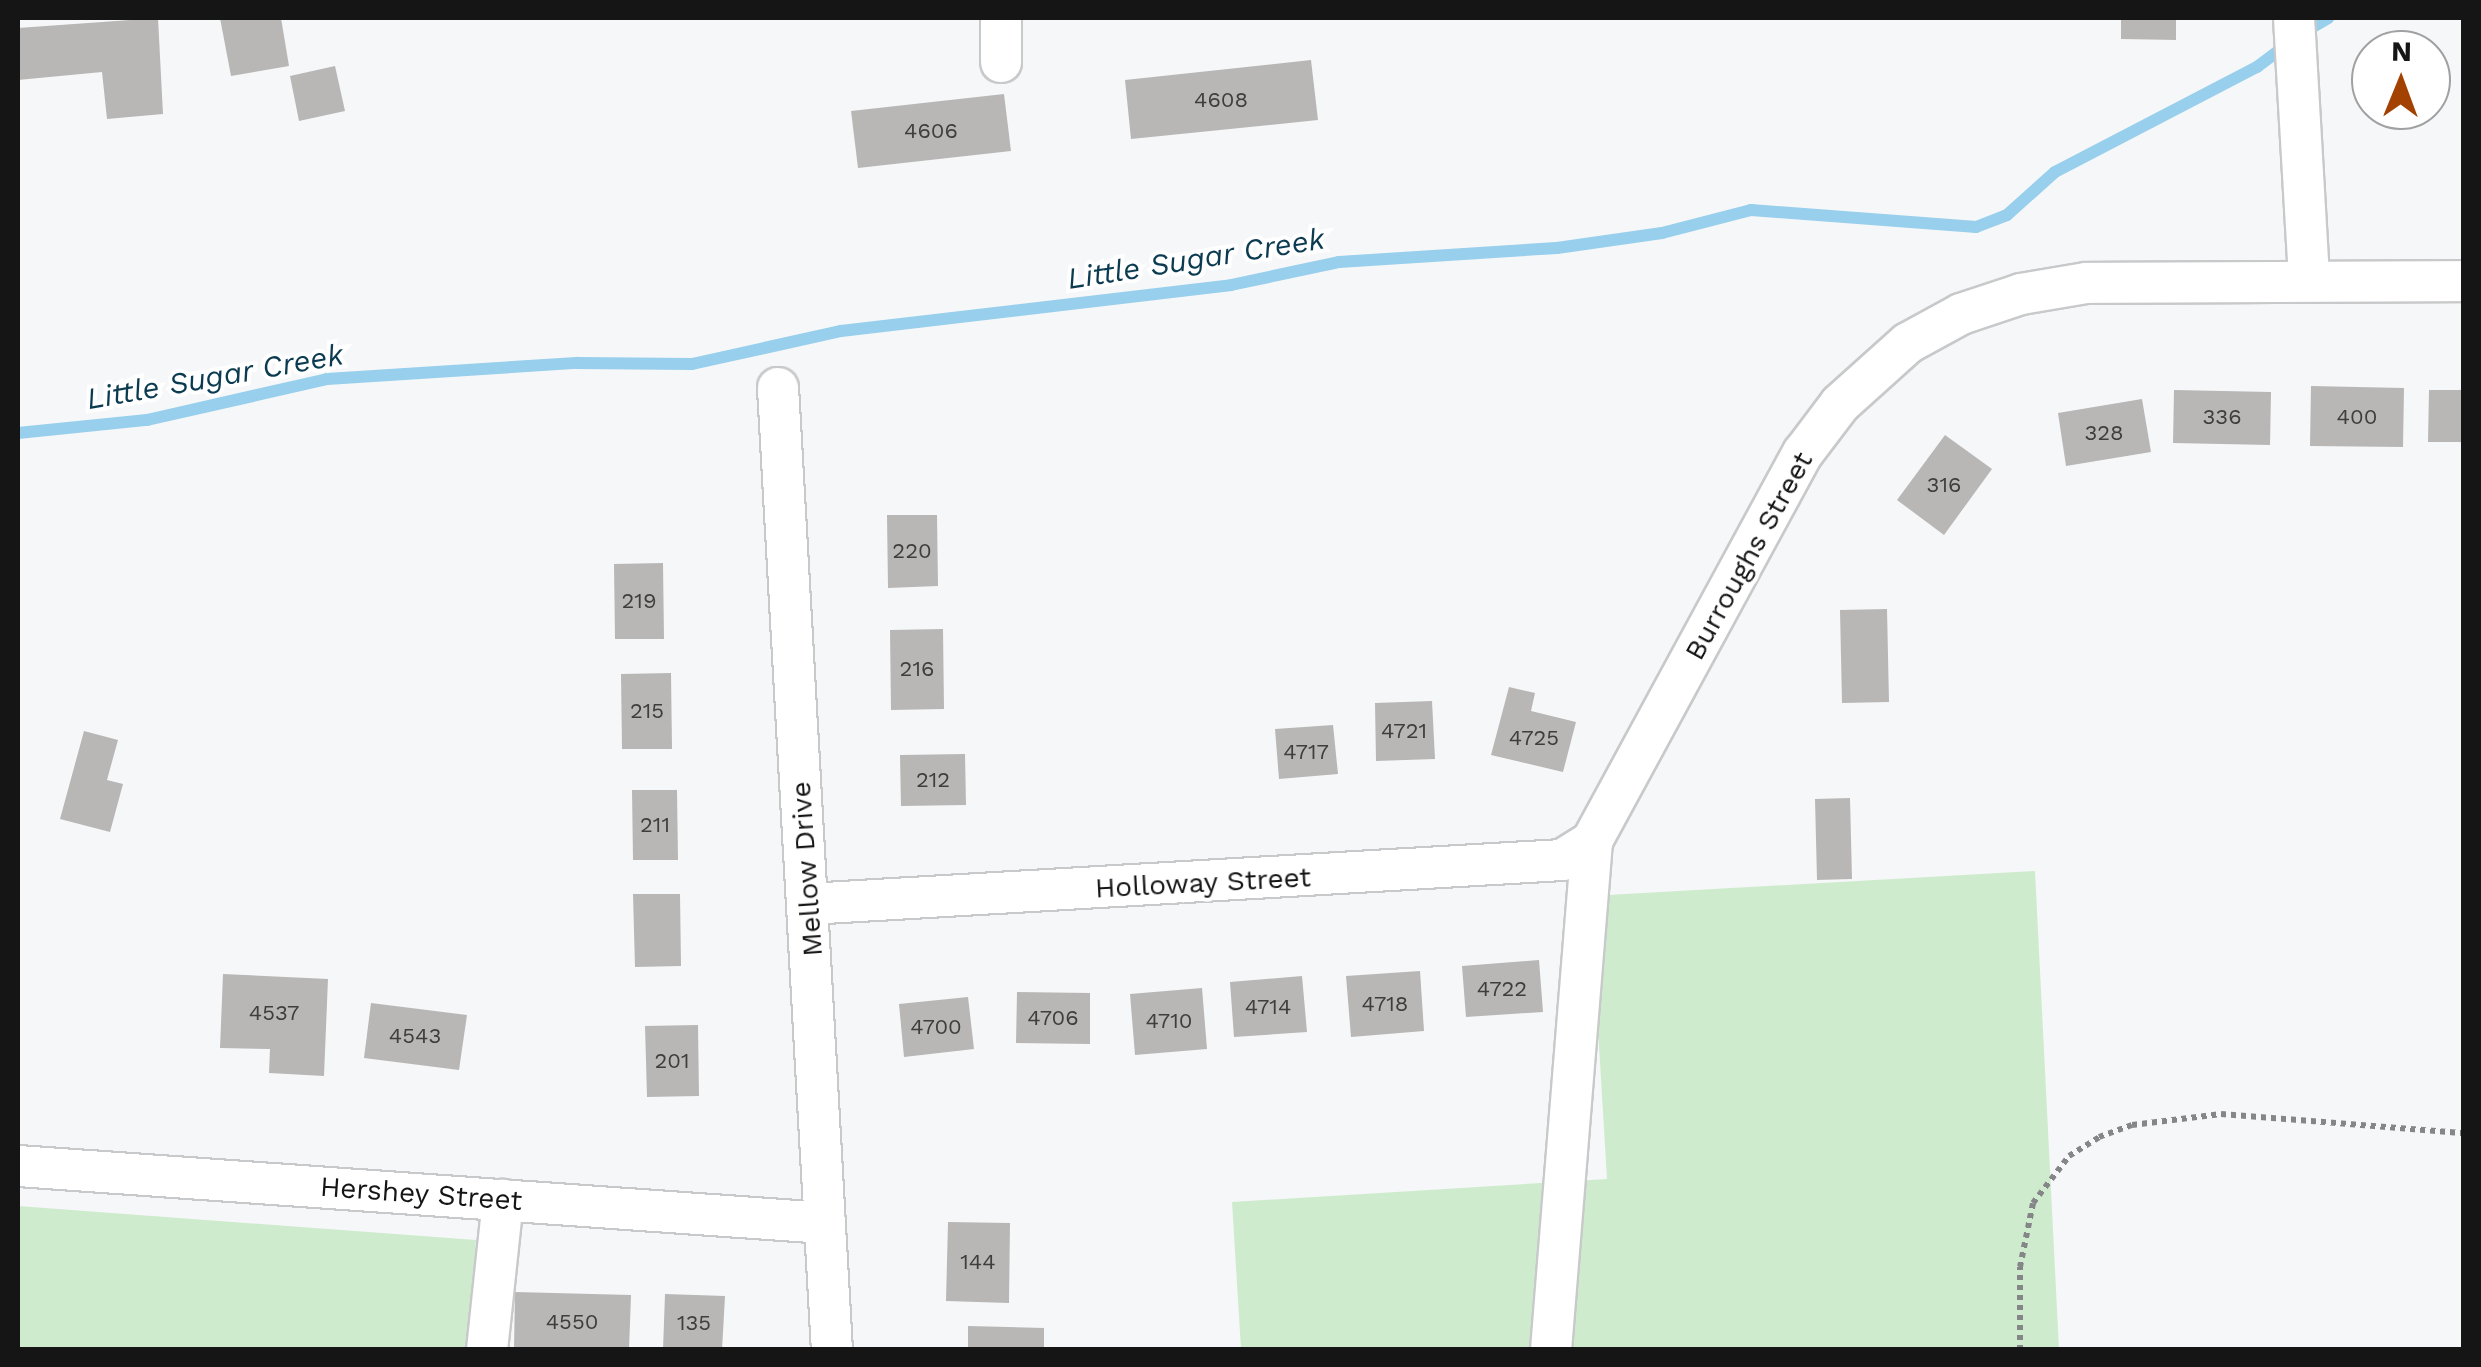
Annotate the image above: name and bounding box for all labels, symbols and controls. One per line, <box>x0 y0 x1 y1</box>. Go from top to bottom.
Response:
north arrow <box>2351 30 2451 130</box>
text: N <box>2391 35 2412 68</box>
house number: 4608 <box>1194 87 1248 113</box>
house number: 4606 <box>904 118 958 144</box>
water label: Little Sugar Creek <box>1064 221 1328 297</box>
water label: Little Sugar Creek <box>83 337 347 417</box>
house number: 336 <box>2202 404 2242 430</box>
house number: 400 <box>2337 404 2377 430</box>
house number: 328 <box>2084 420 2124 446</box>
street label: Burroughs Street <box>1678 446 1820 666</box>
house number: 316 <box>1927 472 1961 498</box>
house number: 220 <box>892 538 932 564</box>
house number: 219 <box>622 588 656 614</box>
house number: 216 <box>900 656 934 682</box>
house number: 215 <box>630 698 664 724</box>
house number: 4721 <box>1381 718 1427 744</box>
house number: 4725 <box>1509 725 1559 751</box>
house number: 4717 <box>1283 739 1329 765</box>
house number: 212 <box>916 767 950 793</box>
street label: Mellow Drive <box>784 780 830 958</box>
house number: 211 <box>640 812 670 838</box>
street label: Holloway Street <box>1094 861 1312 905</box>
house number: 4722 <box>1477 976 1527 1002</box>
house number: 4718 <box>1362 991 1408 1017</box>
house number: 4714 <box>1245 994 1291 1020</box>
house number: 4537 <box>249 1000 299 1026</box>
house number: 4706 <box>1027 1005 1079 1031</box>
house number: 4710 <box>1146 1008 1192 1034</box>
house number: 4700 <box>910 1014 962 1040</box>
house number: 4543 <box>389 1023 441 1049</box>
house number: 201 <box>654 1048 690 1074</box>
street label: Hershey Street <box>318 1170 524 1218</box>
house number: 144 <box>960 1249 996 1275</box>
house number: 4550 <box>546 1309 598 1335</box>
house number: 135 <box>677 1310 711 1336</box>

